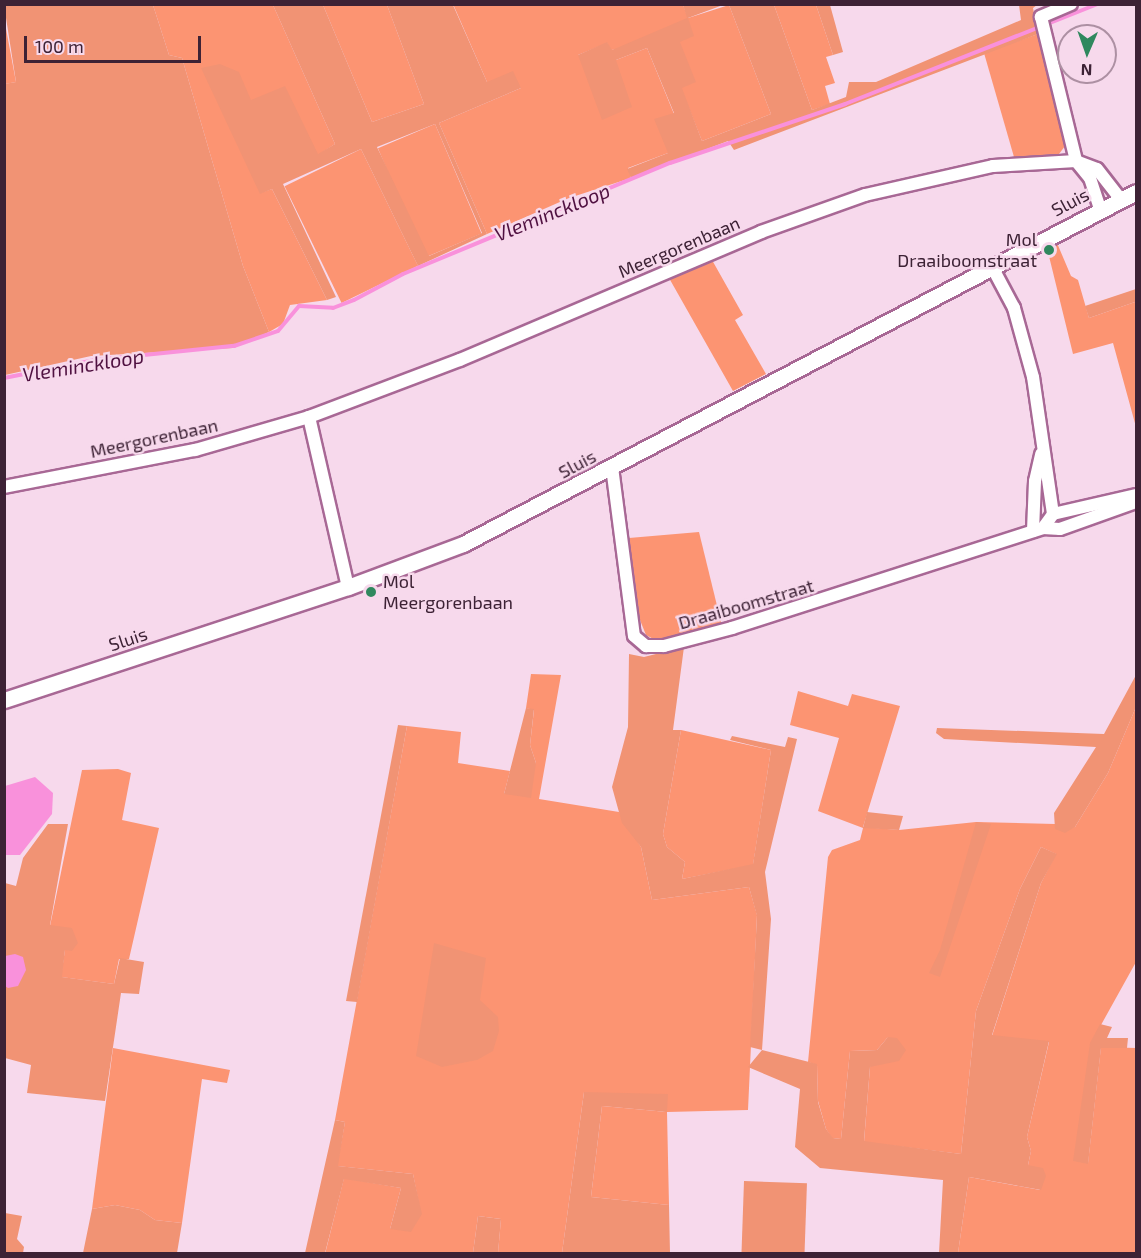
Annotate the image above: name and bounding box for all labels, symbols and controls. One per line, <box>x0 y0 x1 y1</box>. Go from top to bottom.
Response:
scale bar <box>27 24 204 62</box>
north arrow <box>1057 24 1117 84</box>
text: 100 m <box>35 35 84 57</box>
text: N <box>1080 61 1093 80</box>
water label: Vleminckloop <box>491 178 613 246</box>
street label: Sluis <box>1048 183 1092 221</box>
street label: Meergorenbaan <box>615 212 743 282</box>
place label: Mol Draaiboomstraat <box>897 229 1037 272</box>
marker: Mol Draaiboomstraat <box>1042 243 1056 257</box>
water label: Vleminckloop <box>21 344 145 386</box>
street label: Meergorenbaan <box>88 414 220 462</box>
street label: Sluis <box>555 445 599 483</box>
place label: Mol Meergorenbaan <box>383 571 513 614</box>
street label: Draaiboomstraat <box>676 574 816 634</box>
marker: Mol Meergorenbaan <box>364 585 378 599</box>
street label: Sluis <box>106 623 150 655</box>

